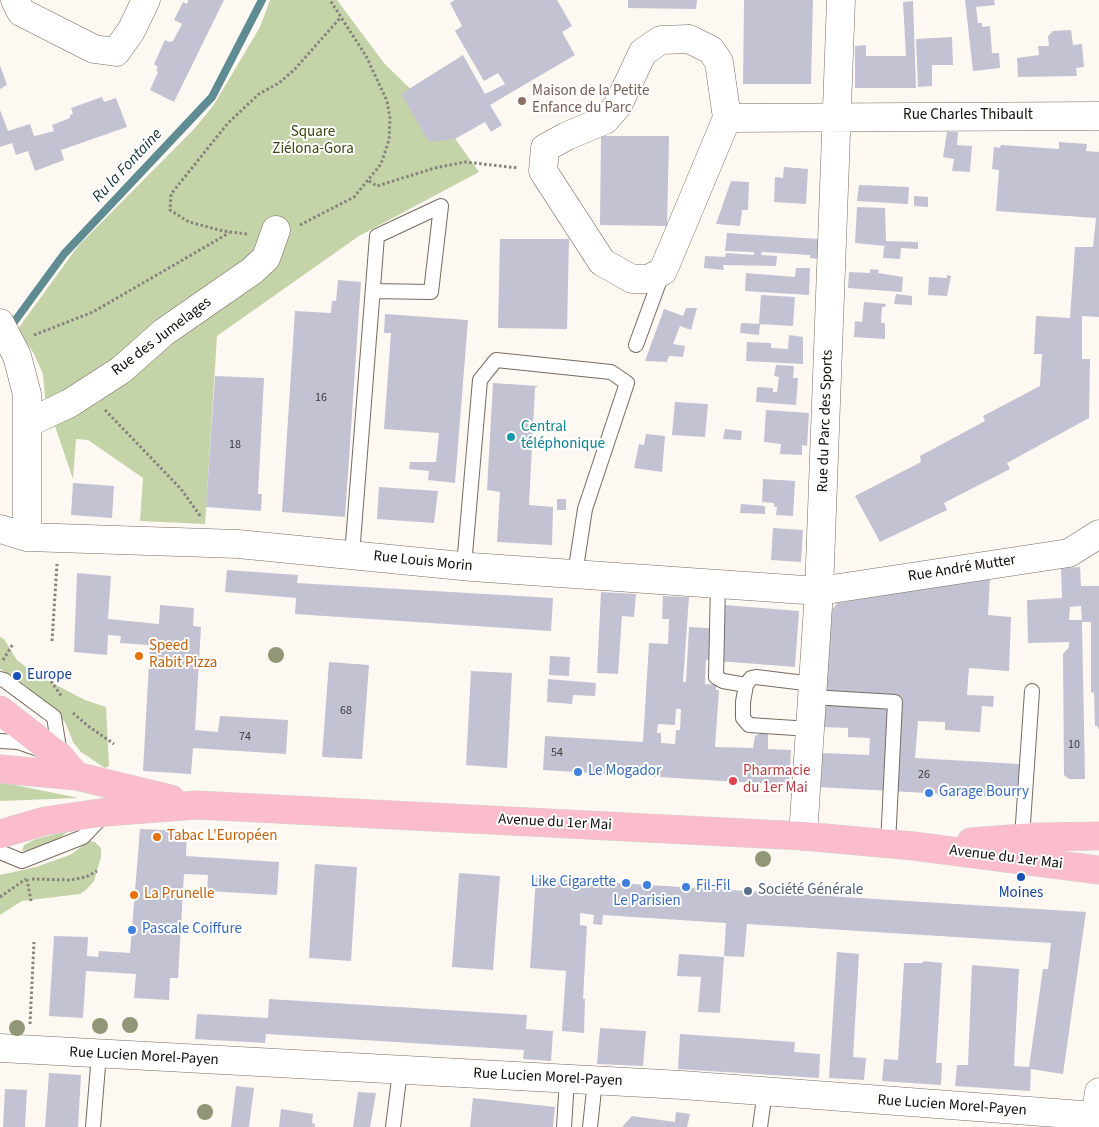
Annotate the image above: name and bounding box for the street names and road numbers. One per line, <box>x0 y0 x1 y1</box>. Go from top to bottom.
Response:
street label: Rue Charles Thibault <box>903 107 1033 125</box>
street label: Rue des Jumelages <box>109 294 215 380</box>
street label: Rue du Parc des Sports <box>815 349 837 493</box>
street label: Rue Louis Morin <box>373 548 473 576</box>
street label: Rue André Mutter <box>907 552 1017 586</box>
street label: Avenue du 1er Mai <box>498 811 612 835</box>
street label: Avenue du 1er Mai <box>948 842 1064 874</box>
street label: Rue Lucien Morel-Payen <box>69 1044 219 1070</box>
street label: Rue Lucien Morel-Payen <box>473 1065 623 1091</box>
street label: Rue Lucien Morel-Payen <box>877 1092 1027 1120</box>

